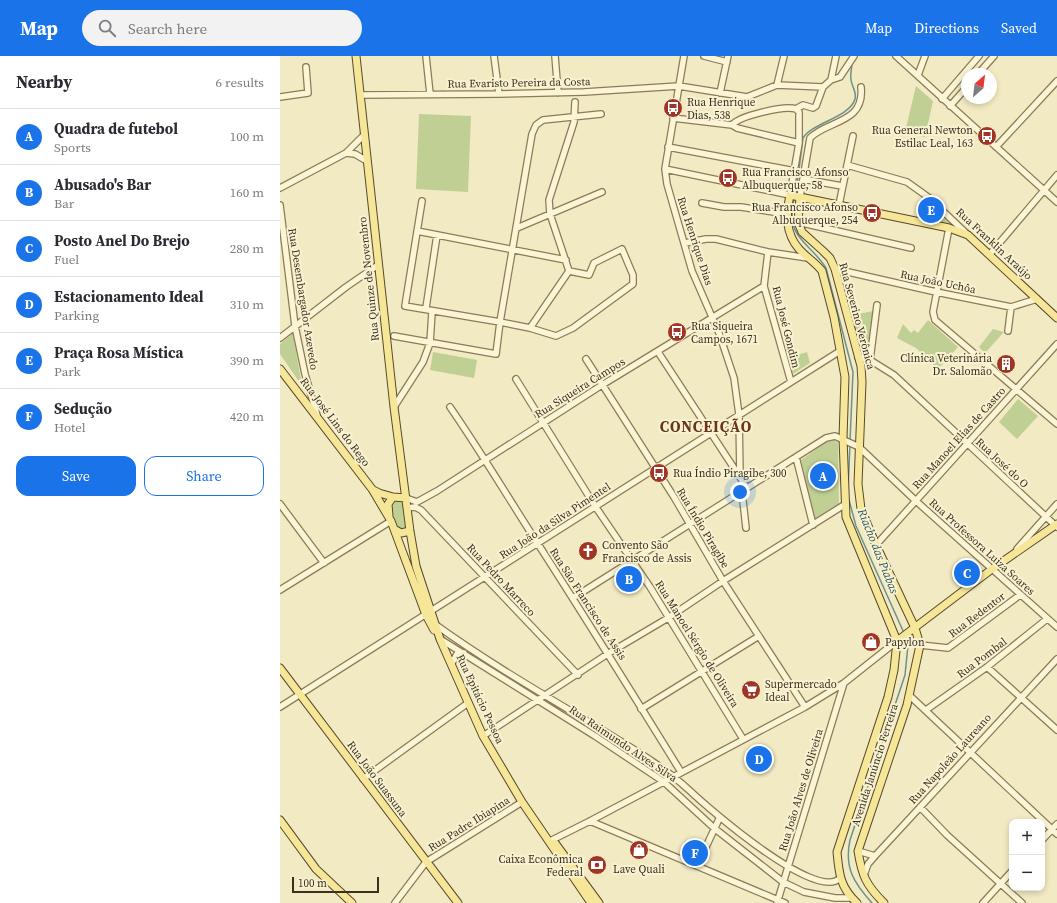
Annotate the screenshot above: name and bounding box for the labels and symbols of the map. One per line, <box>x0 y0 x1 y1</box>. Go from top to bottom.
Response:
north arrow <box>961 68 997 104</box>
street label: Rua Evaristo Pereira da Costa <box>447 74 591 92</box>
place label: Rua Henrique Dias, 538 <box>687 95 756 123</box>
bus stop icon: Rua Henrique Dias, 538 <box>662 97 684 119</box>
place label: Rua General Newton Estilac Leal, 163 <box>872 123 973 151</box>
bus stop icon: Rua General Newton Estilac Leal, 163 <box>976 125 998 147</box>
place label: Rua Francisco Afonso Albuquerque, 58 <box>742 165 848 193</box>
bus stop icon: Rua Francisco Afonso Albuquerque, 58 <box>717 167 739 189</box>
street label: Rua Henrique Dias <box>674 195 716 287</box>
pin: E <box>918 195 944 225</box>
place label: Rua Francisco Afonso Albuquerque, 254 <box>752 200 858 228</box>
bus stop icon: Rua Francisco Afonso Albuquerque, 254 <box>861 202 883 224</box>
street label: Rua Franklin Araújo <box>953 205 1035 283</box>
street label: Rua Quinze de Novembro <box>355 216 383 342</box>
street label: Rua Desembargador Azevedo <box>284 227 322 371</box>
street label: Rua Severino Verônica <box>835 261 879 372</box>
street label: Rua João Uchôa <box>899 267 978 297</box>
street label: Rua José Gondim <box>769 284 803 370</box>
place label: Rua Siqueira Campos, 1671 <box>691 319 758 347</box>
bus stop icon: Rua Siqueira Campos, 1671 <box>666 321 688 343</box>
place label: Clínica Veterinária Dr. Salomão <box>900 351 992 379</box>
building icon: Clínica Veterinária Dr. Salomão <box>995 353 1017 375</box>
street label: Rua Siqueira Campos <box>532 354 628 422</box>
street label: Rua José Lins do Rego <box>297 375 373 469</box>
street label: Rua Manoel Elias de Castro <box>909 384 1009 492</box>
district label: CONCEIÇÃO <box>660 416 752 437</box>
street label: Rua José do O <box>972 435 1032 492</box>
pin: A <box>810 461 836 491</box>
bus stop icon: Rua Índio Piragibe, 300 <box>648 462 670 484</box>
place label: Rua Índio Piragibe, 300 <box>673 466 787 481</box>
street label: Rua João da Silva Pimentel <box>496 479 614 563</box>
your location <box>730 482 750 502</box>
street label: Rua Índio Piragibe <box>673 485 733 571</box>
street label: Rua Professora Luiza Soares <box>926 495 1038 599</box>
water label: Riacho das Piabas <box>853 505 903 596</box>
place label: Convento São Francisco de Assis <box>602 538 692 566</box>
street label: Rua Pedro Marreco <box>463 540 539 620</box>
church icon: Convento São Francisco de Assis <box>577 540 599 562</box>
street label: Rua São Francisco de Assis <box>546 545 630 663</box>
pin: C <box>954 558 980 588</box>
pin: B <box>616 564 642 594</box>
street label: Rua Manoel Sérgio de Oliveira <box>652 578 743 711</box>
street label: Rua Redentor <box>946 589 1009 641</box>
shop icon: Papylon <box>860 631 882 653</box>
street label: Rua Pombal <box>954 634 1010 682</box>
place label: Papylon <box>885 635 925 650</box>
street label: Rua Epitácio Pessoa <box>453 652 508 747</box>
place label: Supermercado Ideal <box>765 677 837 705</box>
supermarket icon: Supermercado Ideal <box>740 679 762 701</box>
street label: Avenida Janúncio Ferreira <box>848 701 902 828</box>
street label: Rua Raimundo Alves Silva <box>566 702 680 786</box>
street label: Rua Napoleão Laureano <box>905 710 995 808</box>
street label: Rua João Alves de Oliveira <box>775 726 827 853</box>
street label: Rua João Suassuna <box>343 738 411 820</box>
pin: D <box>746 744 772 774</box>
street label: Rua Padre Ibiapina <box>425 793 513 855</box>
pin: F <box>682 838 708 868</box>
shop icon: Lave Quali <box>628 839 650 861</box>
place label: Caixa Econômica Federal <box>498 852 583 880</box>
bank icon: Caixa Econômica Federal <box>586 854 608 876</box>
place label: Lave Quali <box>613 862 665 877</box>
scale bar <box>292 875 379 894</box>

